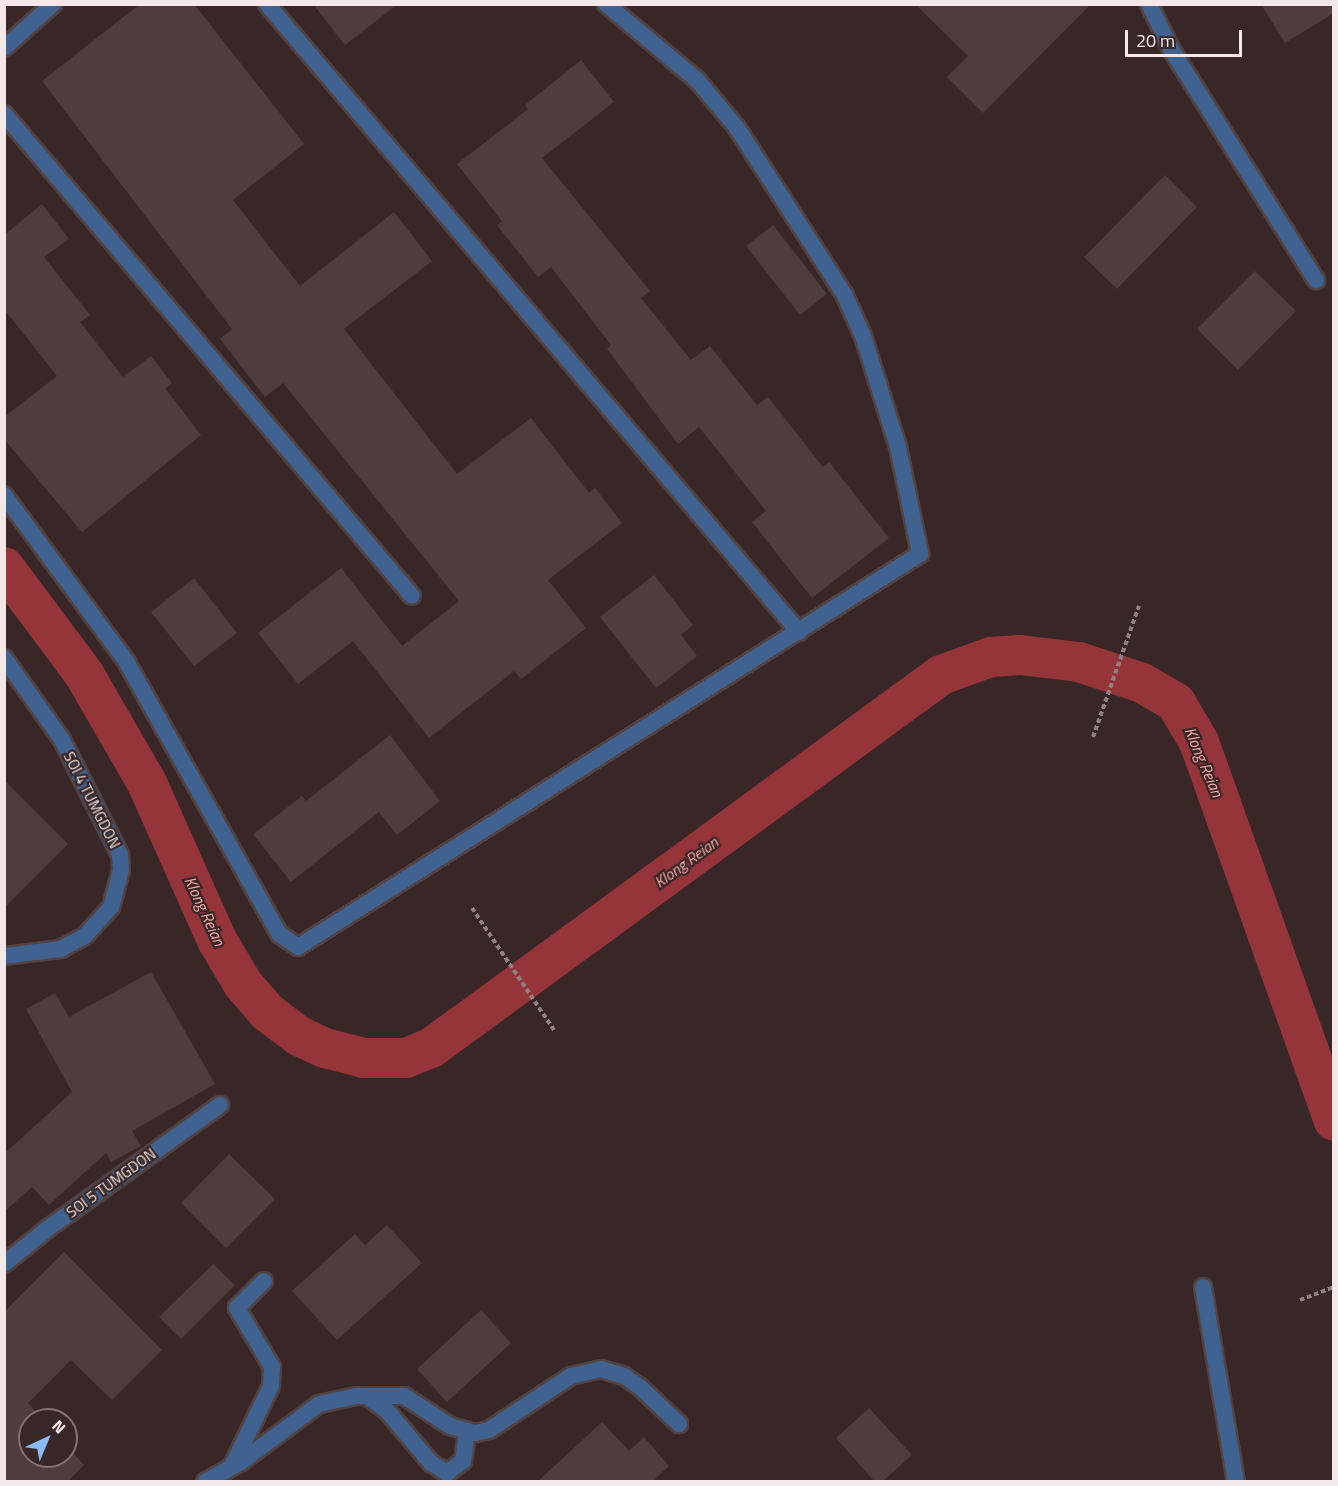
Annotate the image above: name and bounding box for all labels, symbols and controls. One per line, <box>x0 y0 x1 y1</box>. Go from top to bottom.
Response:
scale bar <box>1128 18 1245 56</box>
text: 20 m <box>1136 27 1175 54</box>
water label: Klong Reian <box>1181 724 1227 800</box>
street label: SOI 4 TUMGDON <box>60 749 124 851</box>
water label: Klong Reian <box>650 832 722 892</box>
water label: Klong Reian <box>181 873 229 949</box>
street label: SOI 5 TUMGDON <box>63 1145 159 1221</box>
north arrow <box>18 1408 78 1468</box>
text: N <box>47 1414 71 1439</box>

